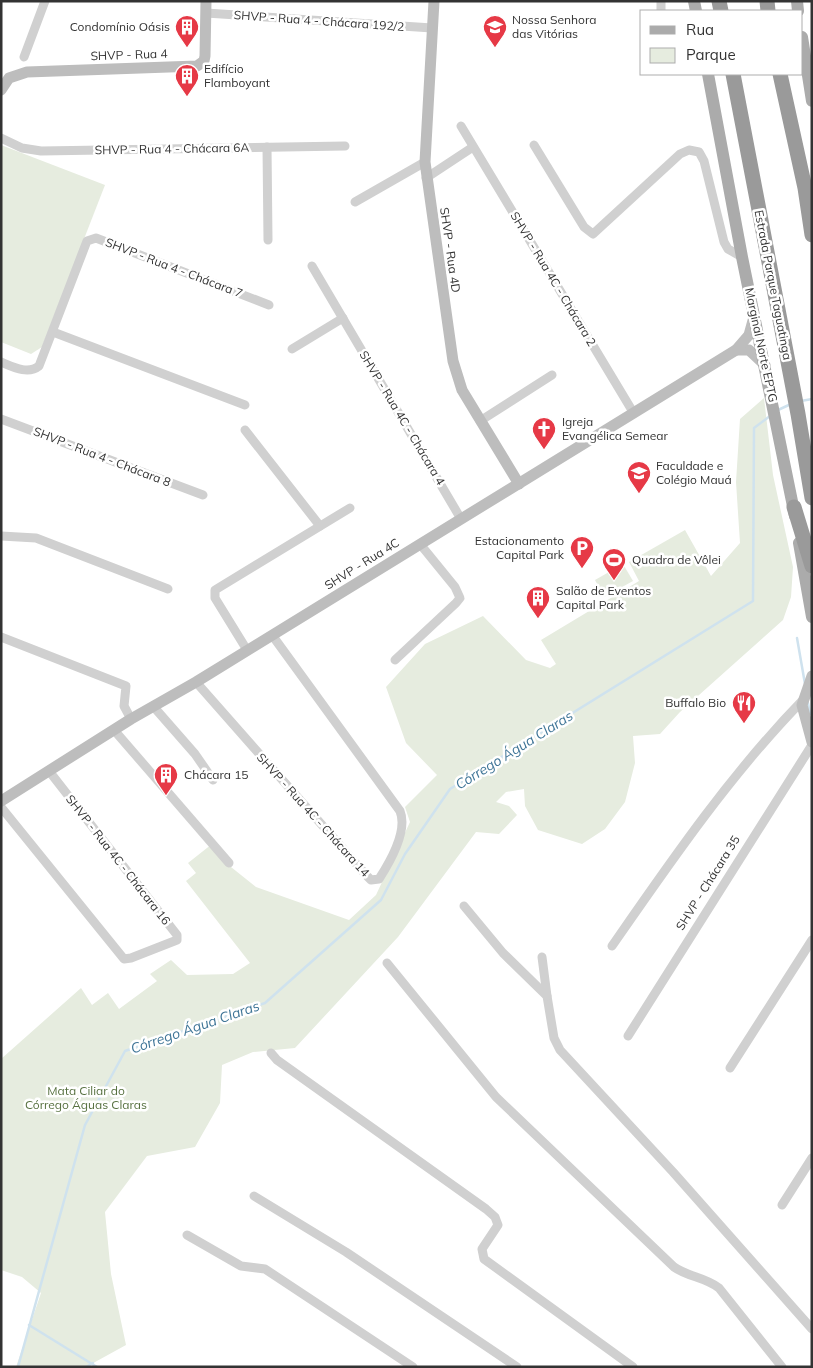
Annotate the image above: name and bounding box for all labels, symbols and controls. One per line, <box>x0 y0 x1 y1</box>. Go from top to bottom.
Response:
street label: SHVP - Rua 4 - Chácara 192/2 <box>233 7 405 34</box>
legend <box>640 10 803 75</box>
place label: Nossa Senhora das Vitórias <box>512 12 596 41</box>
building icon: Condomínio Oásis <box>174 14 200 48</box>
school or university icon: Nossa Senhora das Vitórias <box>482 14 508 48</box>
place label: Condomínio Oásis <box>70 19 170 34</box>
text: Rua <box>686 20 714 39</box>
text: Parque <box>686 45 736 64</box>
street label: SHVP - Rua 4 <box>90 46 168 63</box>
place label: Edifício Flamboyant <box>204 61 270 90</box>
building icon: Edifício Flamboyant <box>174 63 200 97</box>
street label: SHVP - Rua 4 - Chácara 6A <box>95 140 250 157</box>
street label: SHVP - Rua 4D <box>437 206 464 294</box>
street label: SHVP - Rua 4C - Chácara 2 <box>507 209 600 349</box>
street label: Estrada Parque Taguatinga <box>752 209 795 361</box>
street label: SHVP - Rua 4 - Chácara 7 <box>103 234 245 301</box>
street label: Marginal Norte EPTG <box>742 286 781 403</box>
street label: SHVP - Rua 4C - Chácara 4 <box>356 348 449 488</box>
place label: Igreja Evangélica Semear <box>562 414 668 443</box>
church icon: Igreja Evangélica Semear <box>531 416 557 450</box>
street label: SHVP - Rua 4 - Chácara 8 <box>31 423 173 490</box>
place label: Faculdade e Colégio Mauá <box>656 458 732 487</box>
school or university icon: Faculdade e Colégio Mauá <box>626 460 652 494</box>
place label: Estacionamento Capital Park <box>475 533 565 562</box>
street label: SHVP - Rua 4C <box>322 535 402 593</box>
parking icon: Estacionamento Capital Park <box>569 535 595 569</box>
sports icon: Quadra de Vôlei <box>601 547 627 581</box>
place label: Quadra de Vôlei <box>632 552 721 567</box>
place label: Salão de Eventos Capital Park <box>556 583 651 612</box>
building icon: Salão de Eventos Capital Park <box>525 585 551 619</box>
restaurant icon: Buffalo Bio <box>731 690 757 724</box>
place label: Buffalo Bio <box>665 695 726 710</box>
water label: Córrego Água Claras <box>452 706 576 793</box>
street label: SHVP - Rua 4C - Chácara 14 <box>254 750 373 880</box>
building icon: Chácara 15 <box>153 762 179 796</box>
place label: Chácara 15 <box>184 767 249 782</box>
street label: SHVP - Rua 4C - Chácara 16 <box>63 792 174 928</box>
street label: SHVP - Chácara 35 <box>672 833 743 933</box>
water label: Córrego Água Claras <box>128 996 262 1058</box>
park label: Mata Ciliar do Córrego Águas Claras <box>25 1083 147 1112</box>

